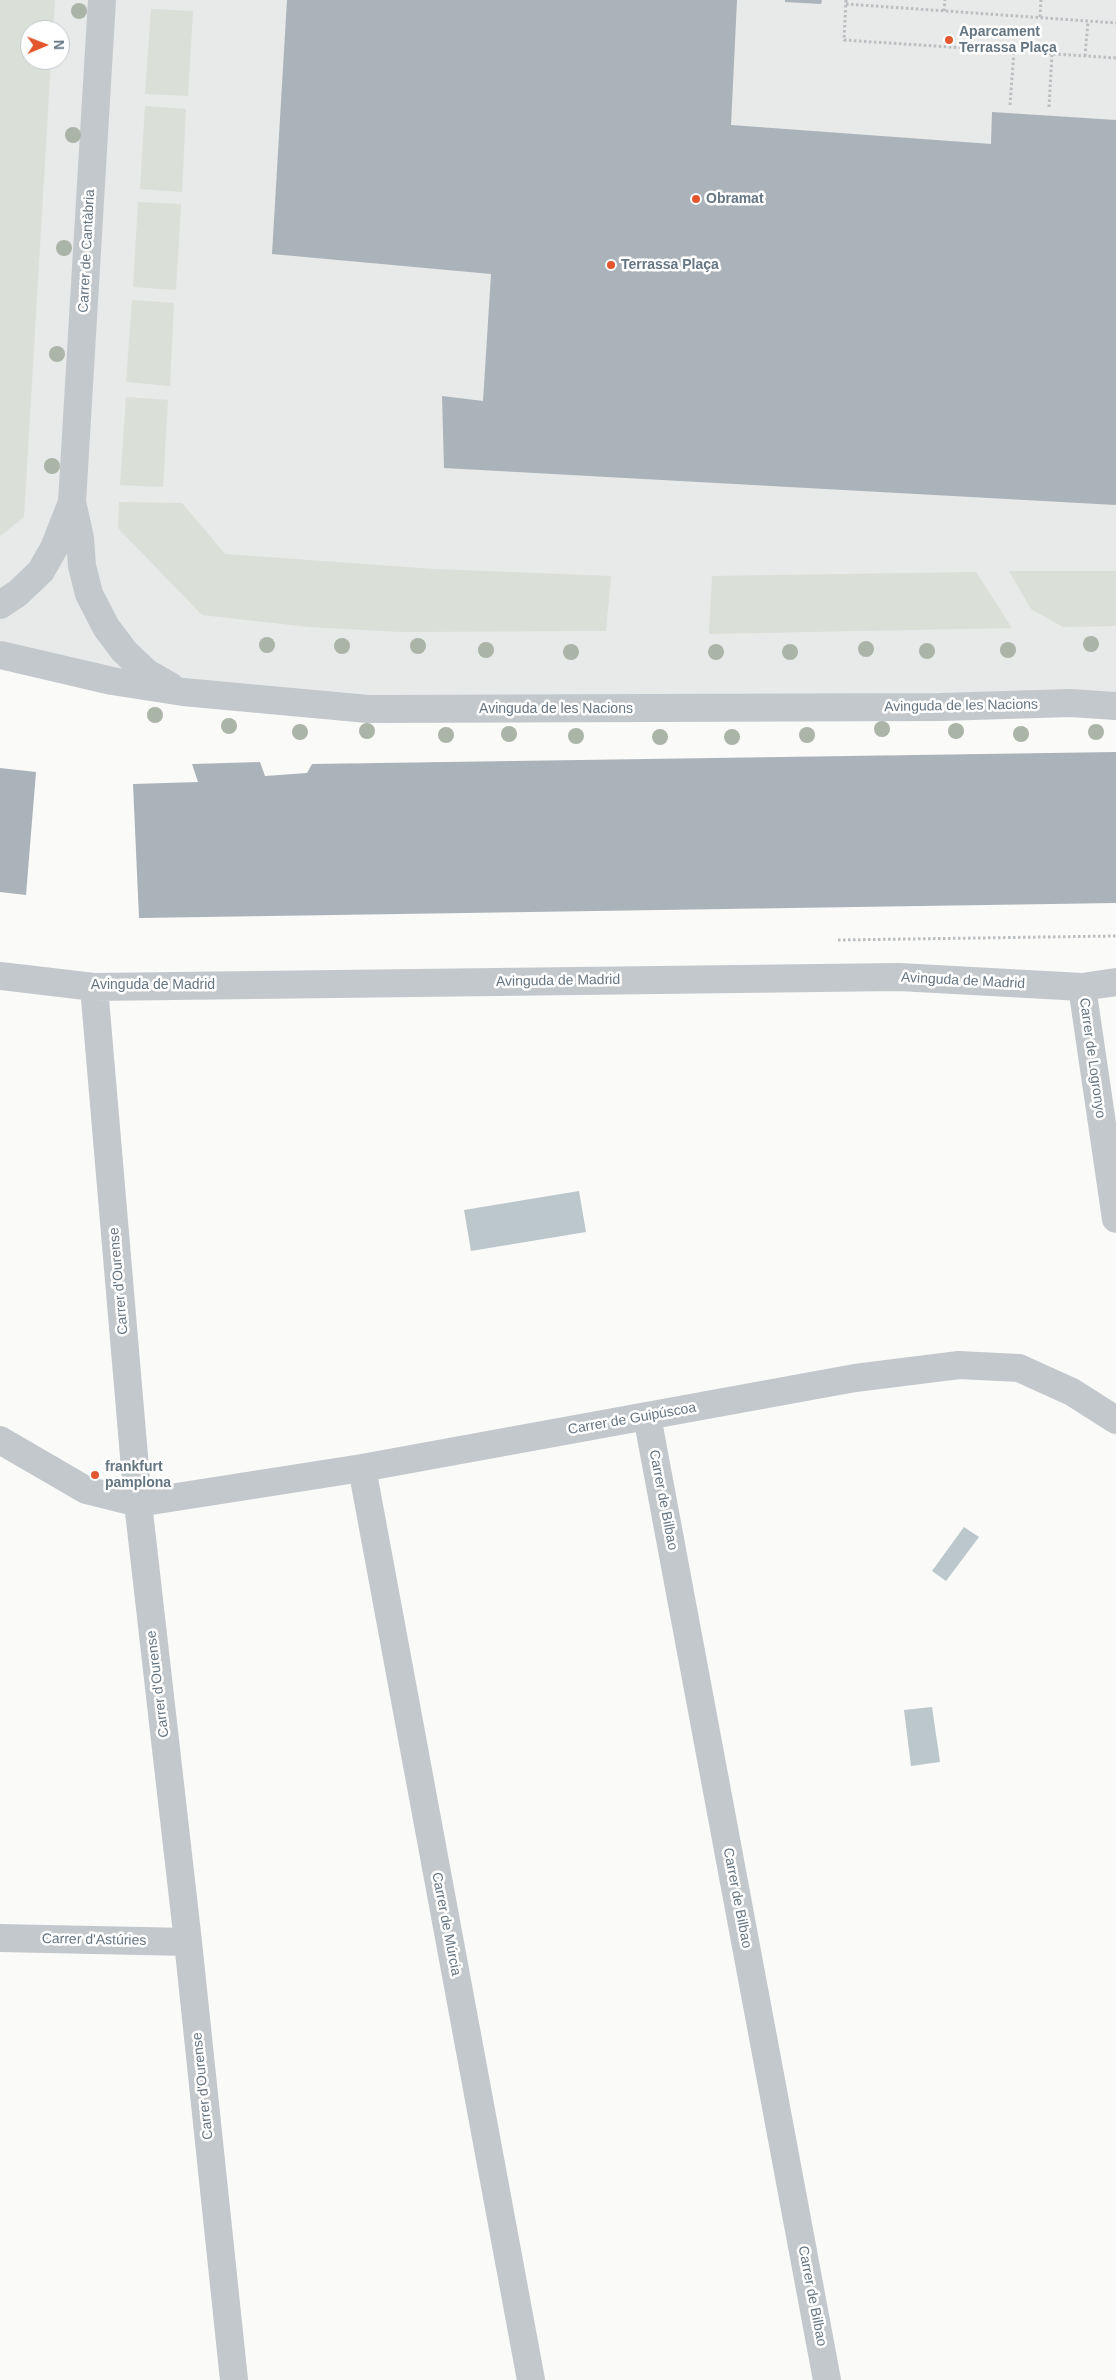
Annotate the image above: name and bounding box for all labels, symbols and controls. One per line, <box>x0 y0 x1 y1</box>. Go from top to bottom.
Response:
north arrow <box>20 20 70 70</box>
place label: Aparcament Terrassa Plaça <box>959 24 1057 56</box>
marker: Aparcament Terrassa Plaça <box>943 34 955 46</box>
text: N <box>51 40 67 50</box>
street label: Carrer de Cantàbria <box>75 189 99 313</box>
place label: Obramat <box>706 191 764 207</box>
marker: Obramat <box>690 193 702 205</box>
place label: Terrassa Plaça <box>621 257 719 273</box>
marker: Terrassa Plaça <box>605 259 617 271</box>
street label: Avinguda de les Nacions <box>884 696 1038 716</box>
street label: Avinguda de les Nacions <box>479 701 633 717</box>
street label: Avinguda de Madrid <box>901 969 1025 993</box>
street label: Avinguda de Madrid <box>496 972 620 990</box>
street label: Avinguda de Madrid <box>91 977 215 993</box>
street label: Carrer de Logronyo <box>1075 997 1109 1119</box>
street label: Carrer d'Ourense <box>106 1227 132 1335</box>
street label: Carrer de Guipúscoa <box>567 1399 697 1439</box>
street label: Carrer de Bilbao <box>645 1448 681 1552</box>
place label: frankfurt pamplona <box>105 1459 171 1491</box>
marker: frankfurt pamplona <box>89 1469 101 1481</box>
street label: Carrer d'Ourense <box>143 1630 173 1738</box>
street label: Carrer de Bilbao <box>719 1846 755 1950</box>
street label: Carrer de Múrcia <box>428 1871 464 1977</box>
street label: Carrer d'Astúries <box>42 1931 146 1949</box>
street label: Carrer d'Ourense <box>189 2032 217 2140</box>
street label: Carrer de Bilbao <box>794 2244 830 2348</box>

